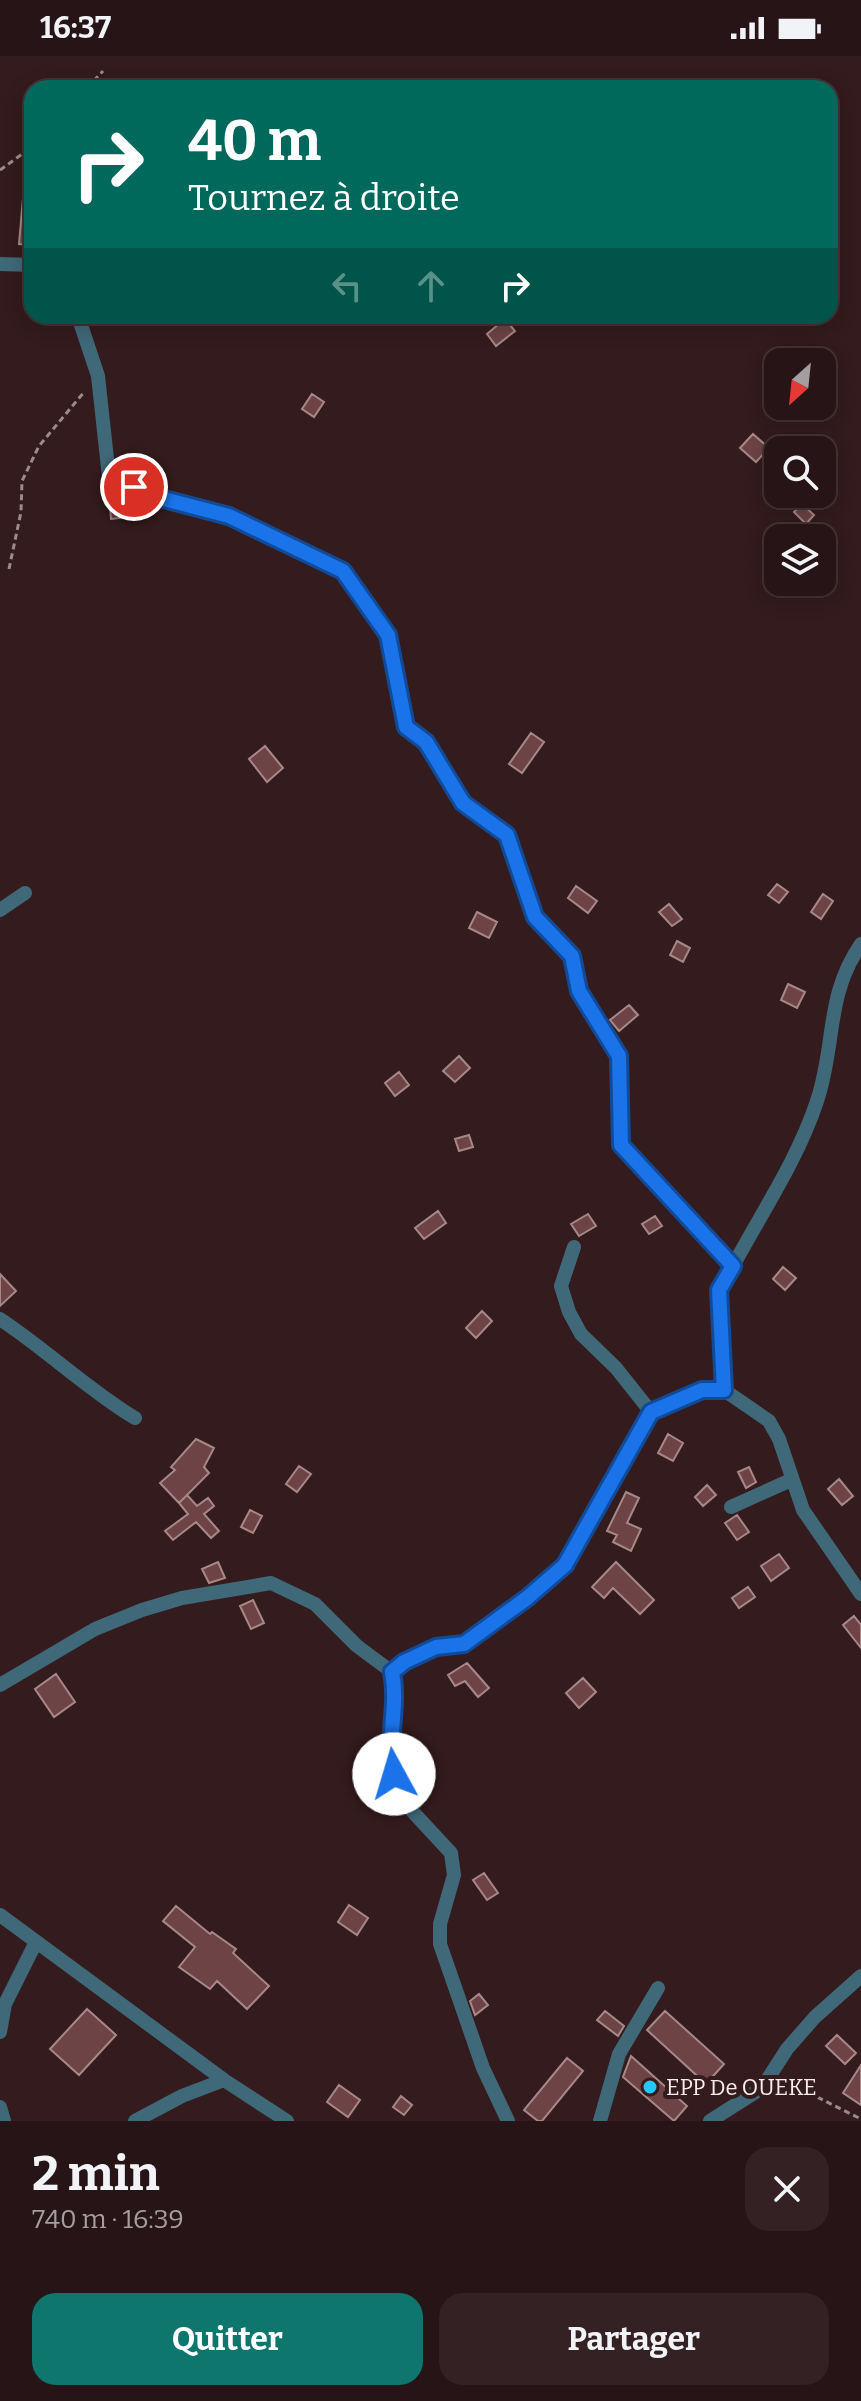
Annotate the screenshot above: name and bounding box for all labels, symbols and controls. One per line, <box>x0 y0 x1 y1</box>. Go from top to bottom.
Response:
text: 16:37 <box>40 10 111 46</box>
text: 40 m <box>188 108 321 175</box>
icon: right <box>56 112 160 216</box>
text: Tournez à droite <box>188 176 460 220</box>
icon: left <box>325 264 369 308</box>
icon: ahead <box>409 264 453 308</box>
icon: right <box>493 264 537 308</box>
north arrow <box>764 348 836 420</box>
map controls <box>764 348 836 596</box>
button: search <box>764 436 836 508</box>
pin <box>100 453 168 521</box>
icon: arrive <box>112 465 156 509</box>
button: layers <box>764 524 836 596</box>
position arrow <box>352 1732 436 1816</box>
place label: EPP De OUEKE <box>666 2074 817 2101</box>
marker: EPP De OUEKE <box>641 2078 659 2096</box>
text: 2 min <box>32 2145 160 2203</box>
button: close <box>745 2147 829 2231</box>
text: 740 m · 16:39 <box>32 2204 184 2235</box>
button: Quitter <box>32 2293 423 2385</box>
button: Partager <box>439 2293 829 2385</box>

